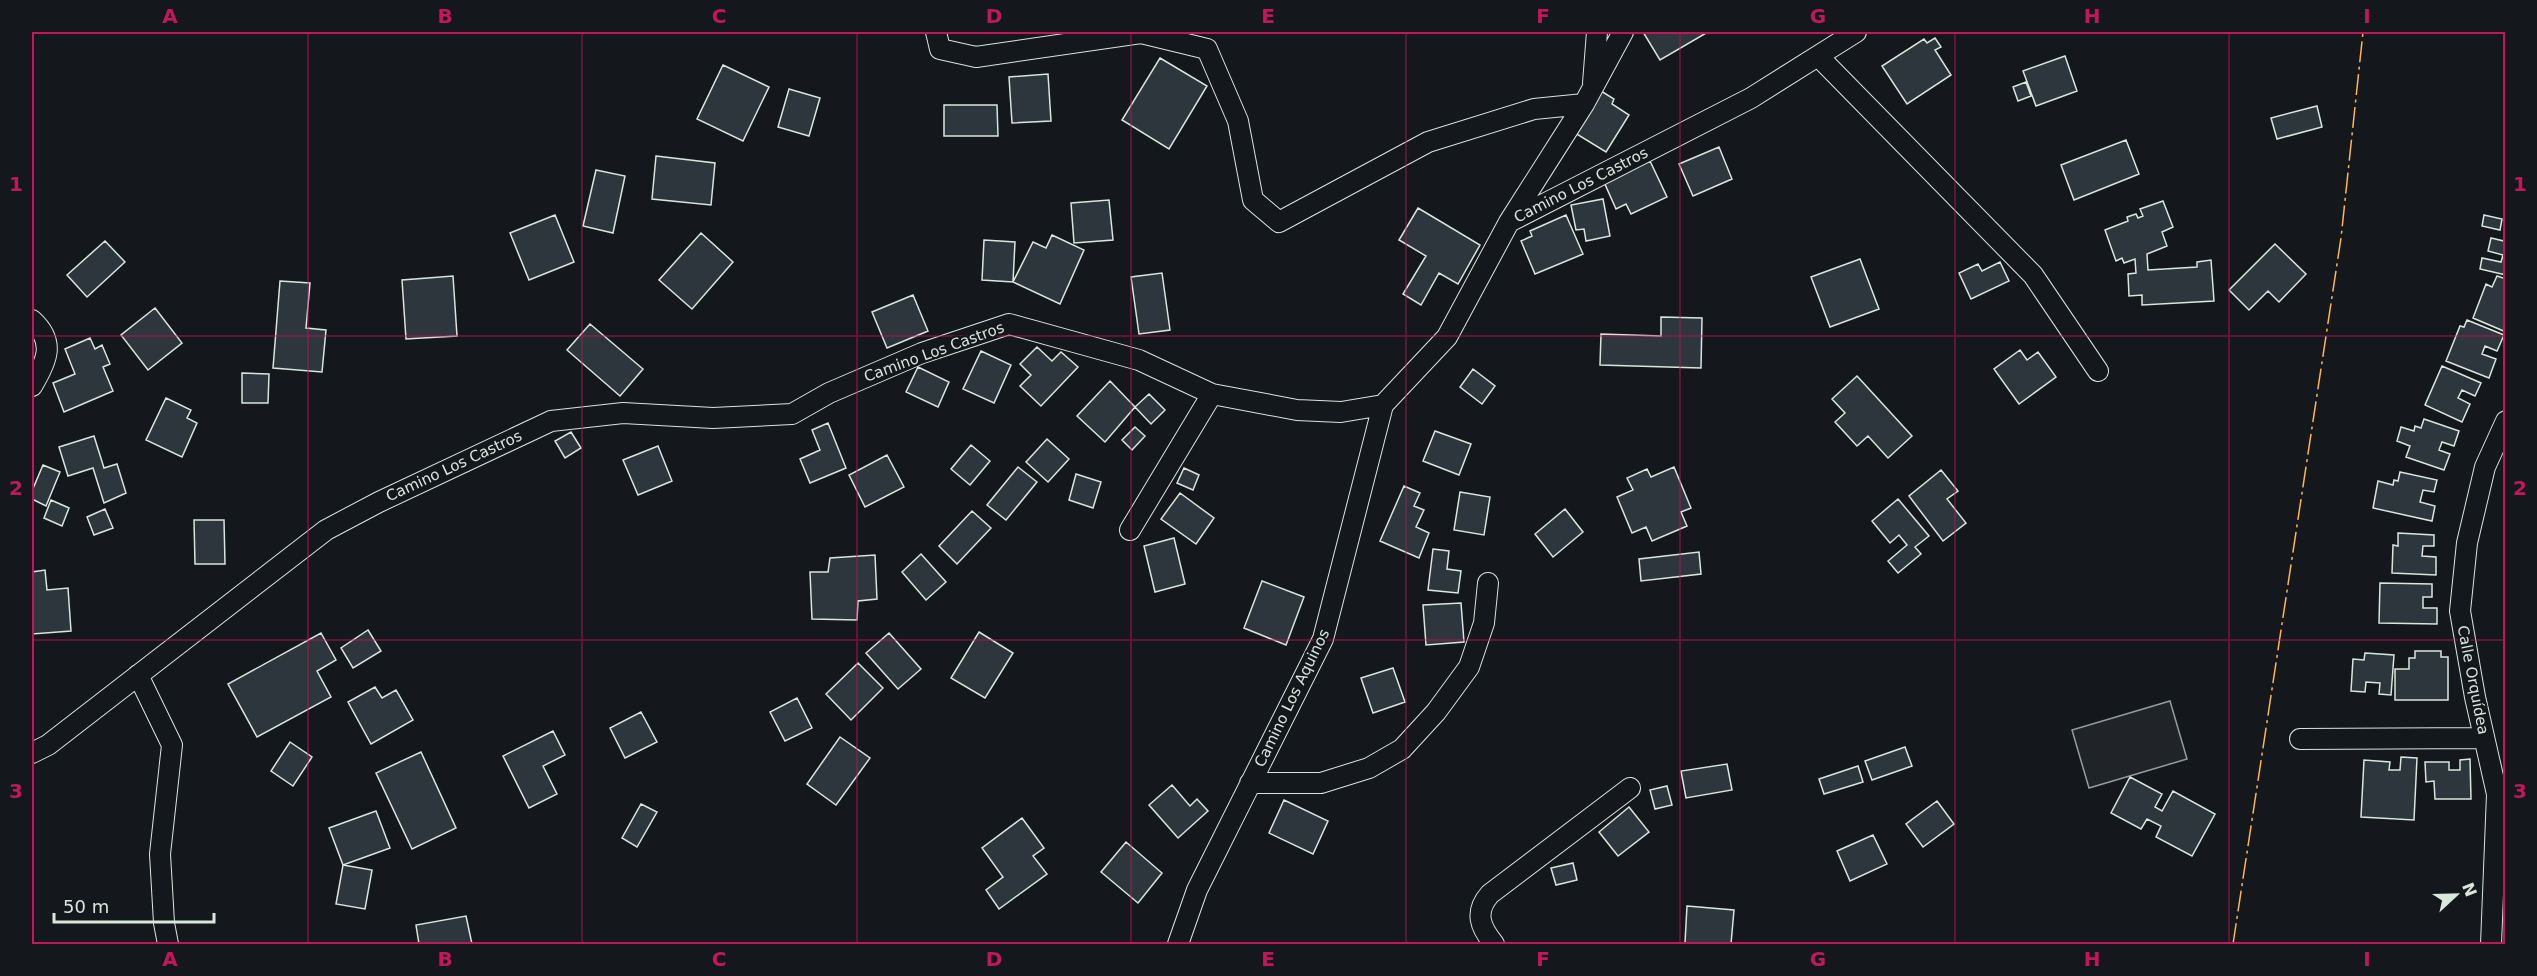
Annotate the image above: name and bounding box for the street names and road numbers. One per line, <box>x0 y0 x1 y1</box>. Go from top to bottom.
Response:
street label: Camino Los Castros <box>1511 143 1651 227</box>
street label: Camino Los Castros <box>861 318 1007 386</box>
street label: Camino Los Castros <box>383 427 525 505</box>
street label: Calle Orquídea <box>2454 624 2492 736</box>
street label: Camino Los Aquinos <box>1251 626 1333 770</box>

